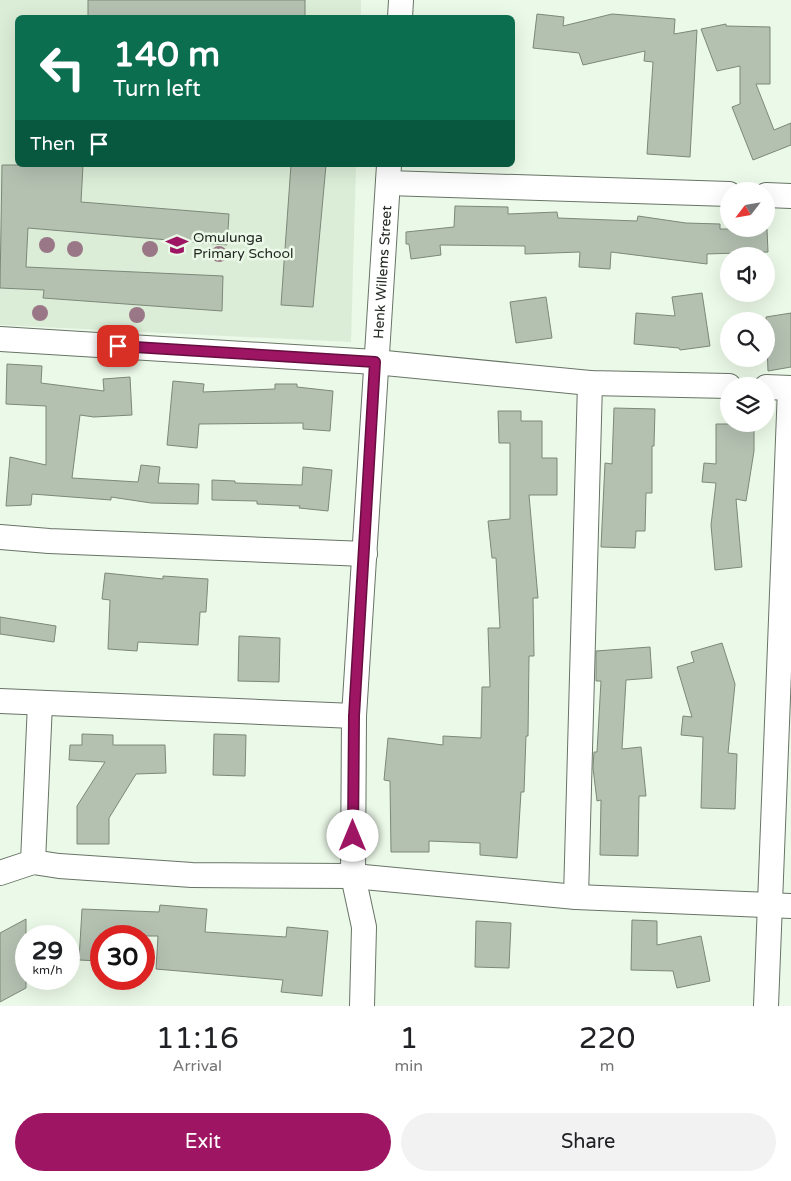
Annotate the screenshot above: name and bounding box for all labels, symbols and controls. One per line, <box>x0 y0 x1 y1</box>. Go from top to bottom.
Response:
text: 140 m <box>113 34 220 76</box>
icon: left <box>30 35 95 100</box>
text: Turn left <box>113 76 201 102</box>
icon: arrive <box>85 130 113 158</box>
text: Then <box>30 133 75 155</box>
north arrow <box>720 182 775 238</box>
map controls <box>720 182 775 432</box>
street label: Henk Willems Street <box>369 204 395 339</box>
place label: Omulunga Primary School <box>193 229 294 262</box>
school or university icon: Omulunga Primary School <box>164 232 190 258</box>
button: sound <box>720 247 775 302</box>
button: search <box>720 312 775 367</box>
pin <box>97 325 139 367</box>
icon: arrive <box>104 332 132 360</box>
button: layers <box>720 377 775 432</box>
position arrow <box>326 809 378 861</box>
speed limit sign: 30 <box>90 925 155 990</box>
text: 29 <box>32 936 63 966</box>
text: km/h <box>32 963 63 977</box>
text: 11:16 <box>156 1020 239 1057</box>
text: 1 <box>399 1020 418 1057</box>
text: 220 <box>579 1020 635 1057</box>
text: Arrival <box>173 1056 222 1076</box>
text: min <box>395 1056 423 1076</box>
text: m <box>600 1056 614 1076</box>
button: Exit <box>15 1113 391 1171</box>
button: Share <box>401 1113 776 1171</box>

